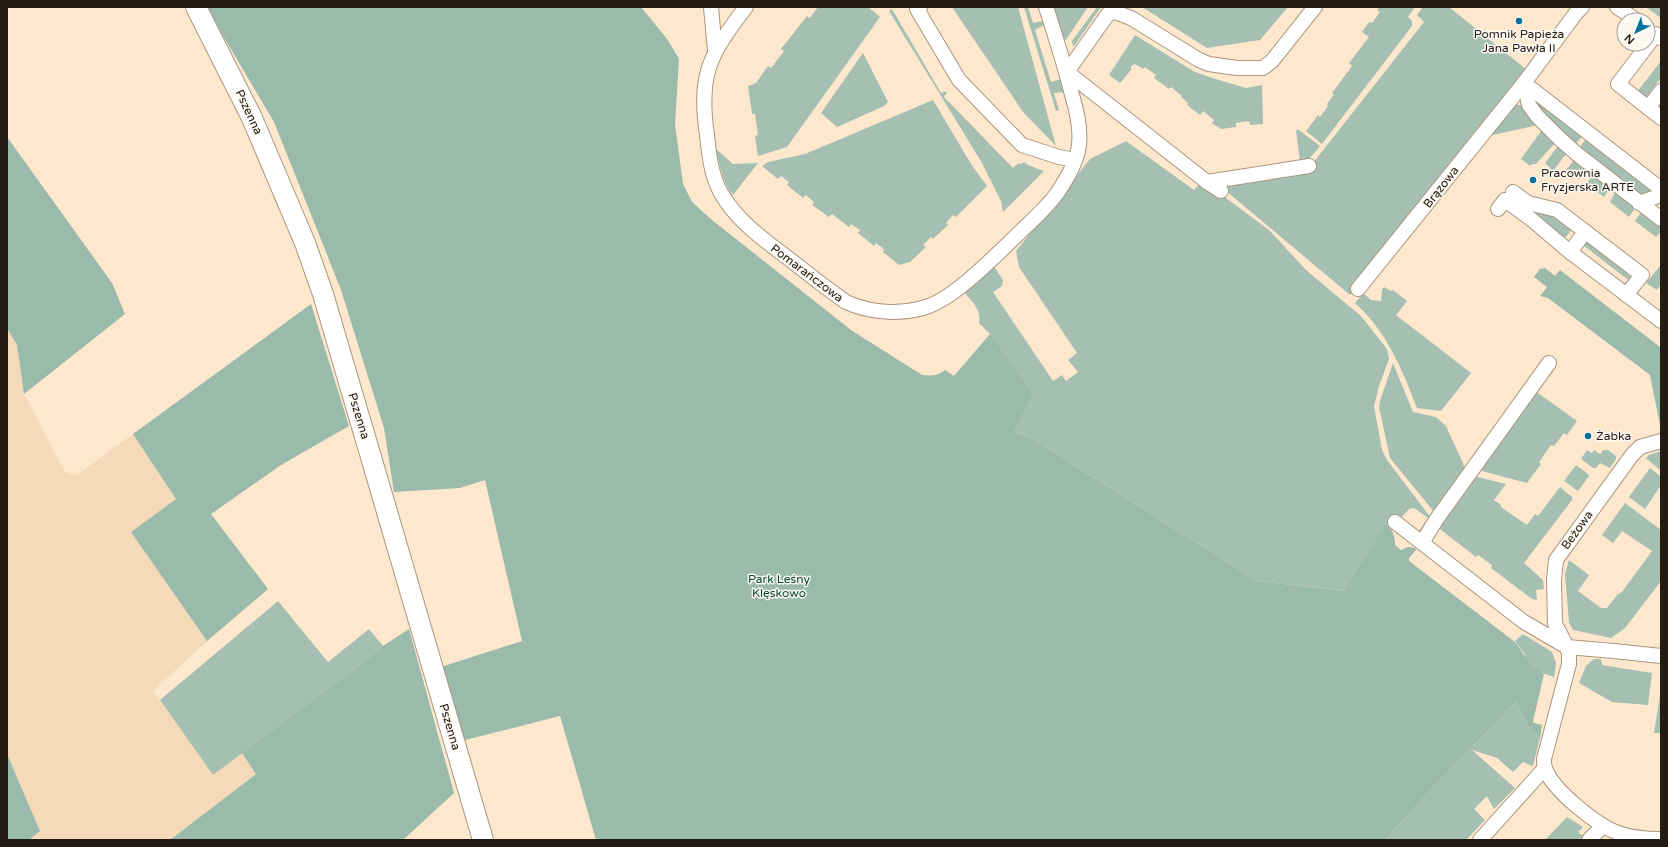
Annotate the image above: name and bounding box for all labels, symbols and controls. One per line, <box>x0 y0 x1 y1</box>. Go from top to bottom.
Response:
north arrow <box>1616 12 1656 52</box>
marker: Pomnik Papieża Jana Pawła II <box>1514 16 1524 26</box>
place label: Pomnik Papieża Jana Pawła II <box>1474 27 1564 55</box>
text: N <box>1622 31 1637 47</box>
street label: Pszenna <box>233 87 265 137</box>
street label: Brązowa <box>1420 163 1462 211</box>
place label: Pracownia Fryzjerska ARTE <box>1541 166 1634 194</box>
marker: Pracownia Fryzjerska ARTE <box>1528 175 1538 185</box>
street label: Pomarańczowa <box>768 241 846 305</box>
street label: Pszenna <box>345 391 373 441</box>
place label: Żabka <box>1596 429 1631 443</box>
marker: Żabka <box>1583 431 1593 441</box>
street label: Beżowa <box>1558 508 1596 552</box>
park label: Park Leśny Klęskowo <box>748 572 810 600</box>
street label: Pszenna <box>437 702 463 752</box>

